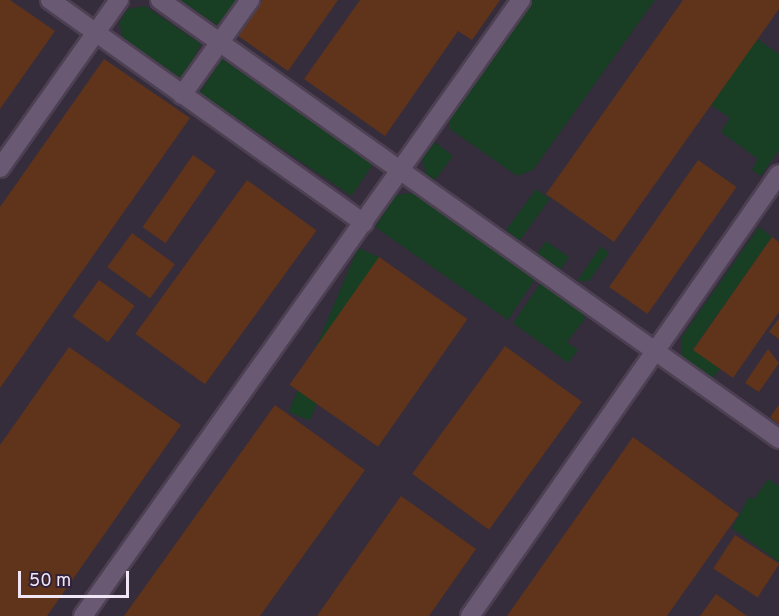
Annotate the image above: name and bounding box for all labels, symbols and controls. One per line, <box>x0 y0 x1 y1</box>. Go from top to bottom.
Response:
scale bar <box>21 559 132 597</box>
text: 50 m <box>29 570 71 593</box>

